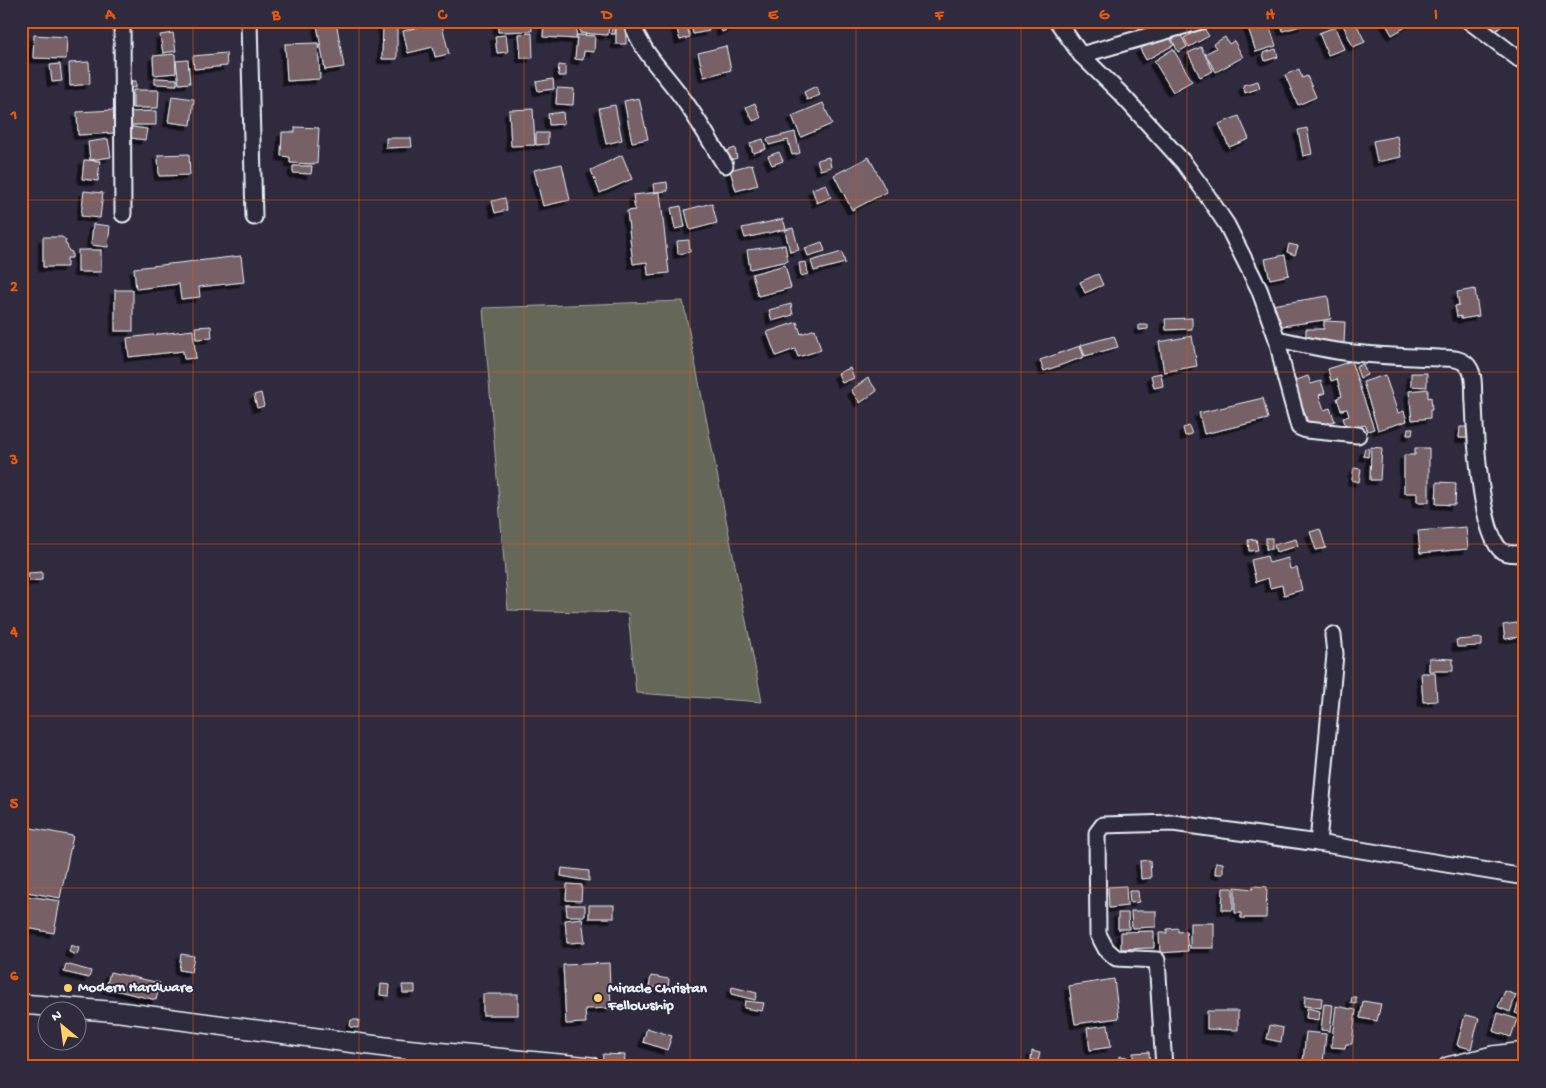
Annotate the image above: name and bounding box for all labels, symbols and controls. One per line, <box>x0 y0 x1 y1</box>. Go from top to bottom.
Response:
text: A <box>104 7 116 26</box>
text: B <box>271 7 281 26</box>
text: C <box>437 7 448 26</box>
text: D <box>600 7 613 26</box>
text: E <box>768 7 779 26</box>
text: F <box>934 7 945 26</box>
text: G <box>1099 7 1110 26</box>
text: H <box>1265 7 1275 26</box>
text: I <box>1434 7 1438 26</box>
text: 1 <box>10 107 17 126</box>
text: 2 <box>10 279 18 298</box>
text: 3 <box>9 452 18 471</box>
text: 4 <box>9 624 18 643</box>
text: 5 <box>10 796 19 815</box>
text: 6 <box>10 968 19 987</box>
place label: Modern Hardware <box>78 979 194 997</box>
place label: Miracle Christan Fellowship <box>607 980 708 1015</box>
marker: Modern Hardware <box>62 982 74 994</box>
marker: Miracle Christan Fellowship <box>592 992 604 1004</box>
north arrow <box>38 1000 88 1050</box>
text: N <box>49 1007 65 1026</box>

